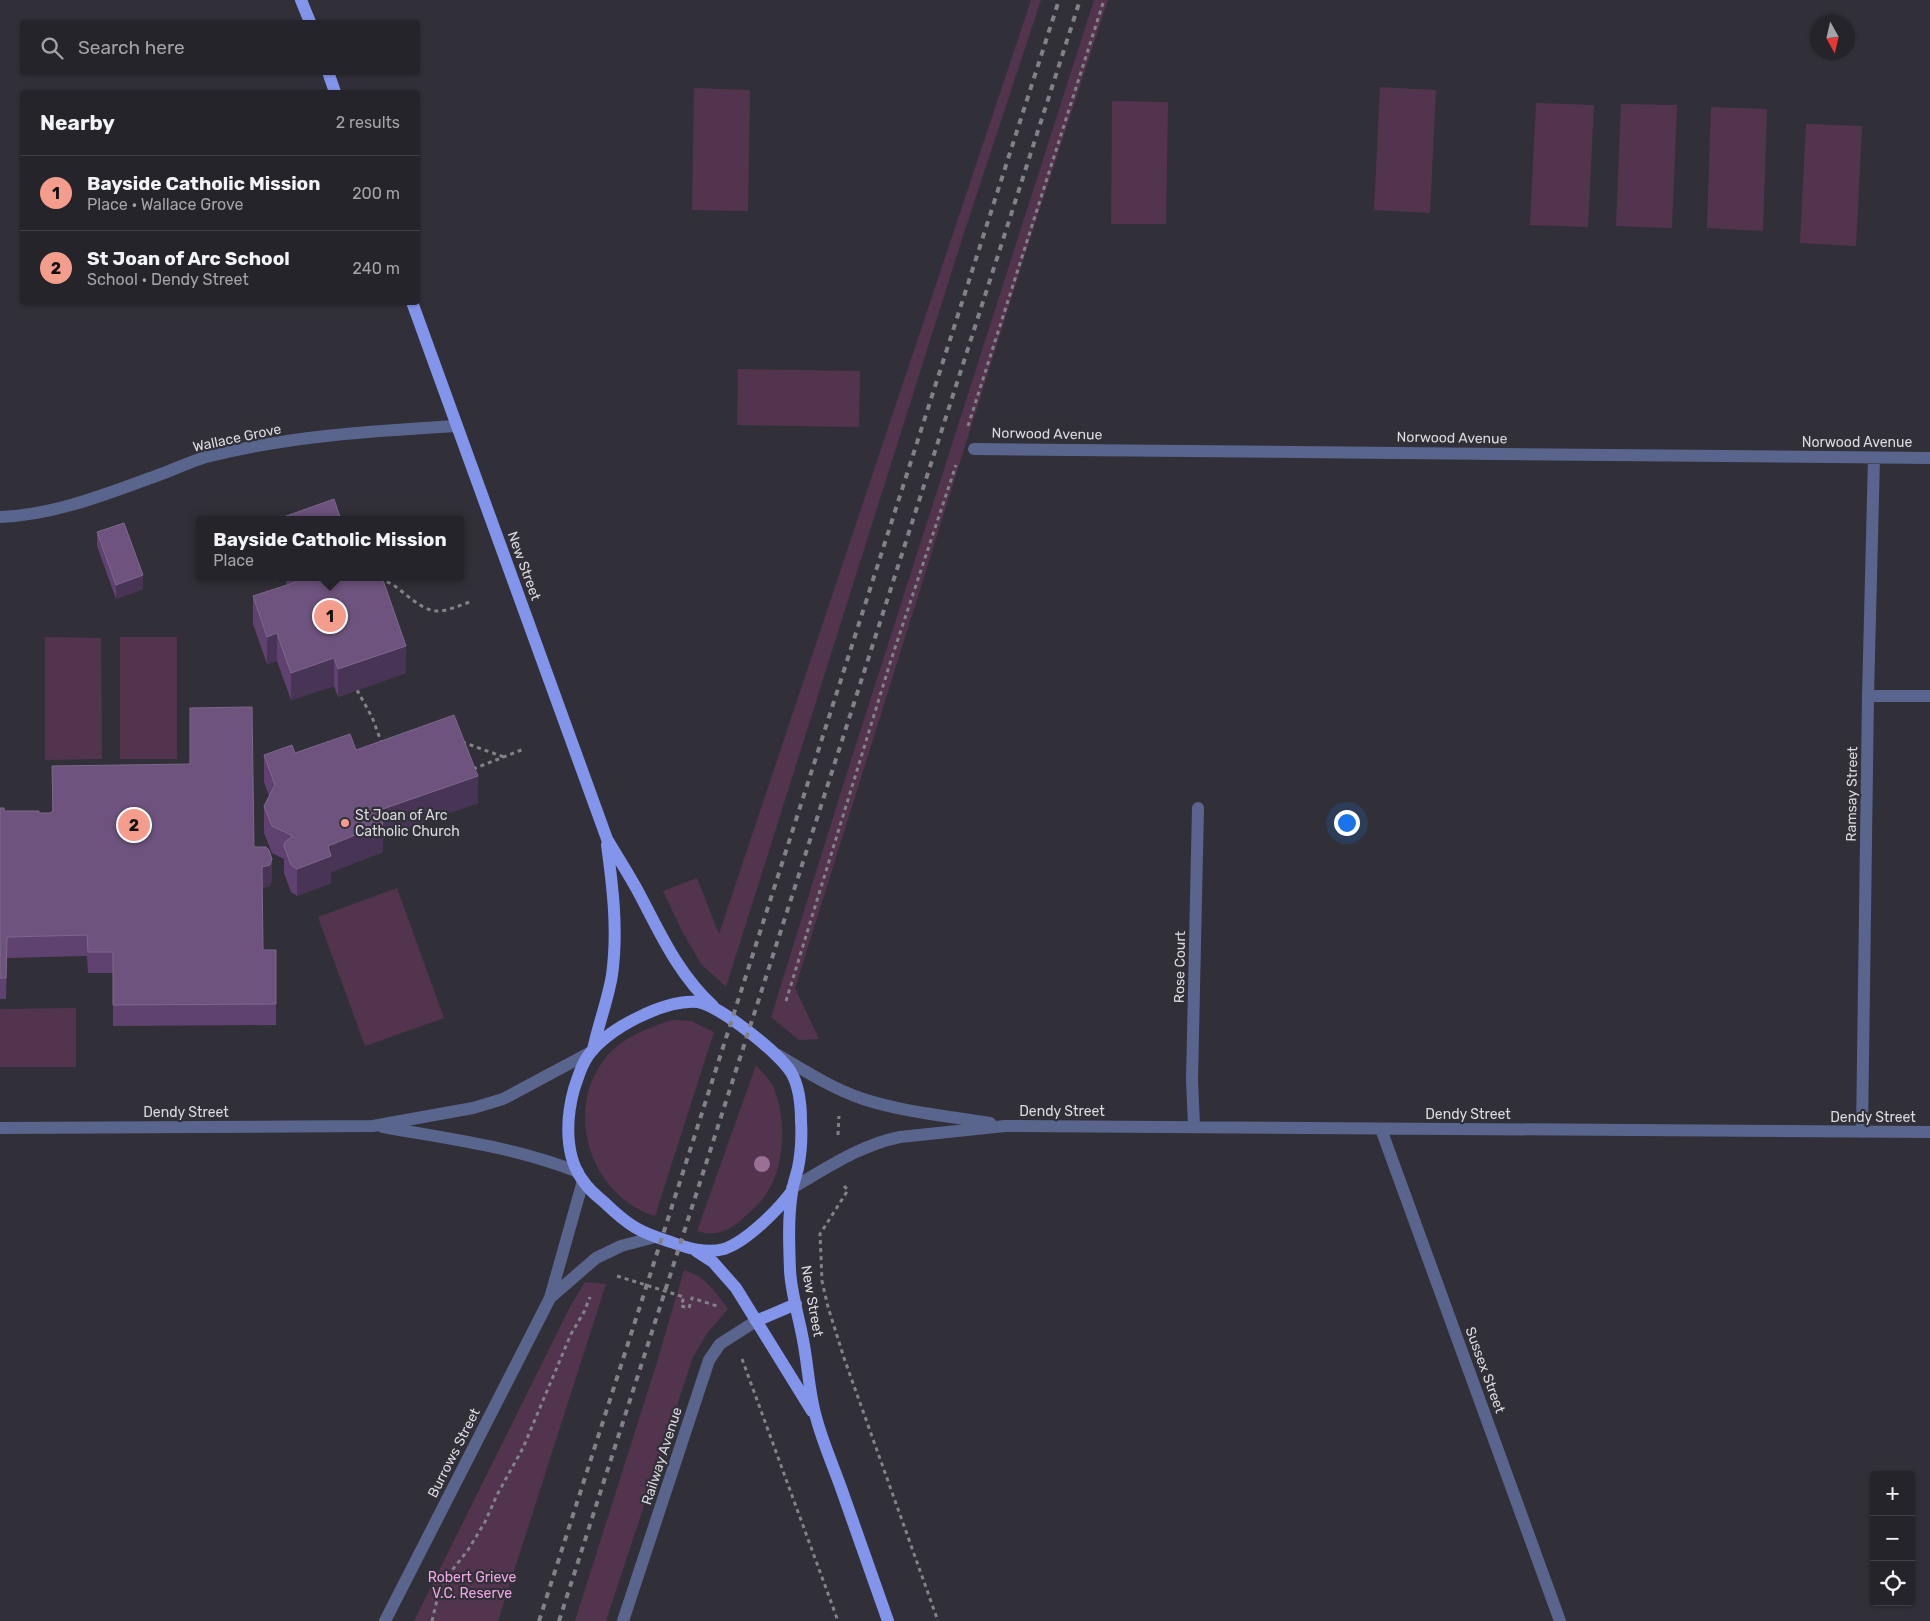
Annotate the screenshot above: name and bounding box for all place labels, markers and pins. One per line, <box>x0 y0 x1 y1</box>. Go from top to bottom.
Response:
pin: 1 <box>314 597 346 635</box>
pin: 2 <box>118 806 150 844</box>
place label: St Joan of Arc Catholic Church <box>355 807 460 840</box>
marker: St Joan of Arc Catholic Church <box>339 817 351 829</box>

